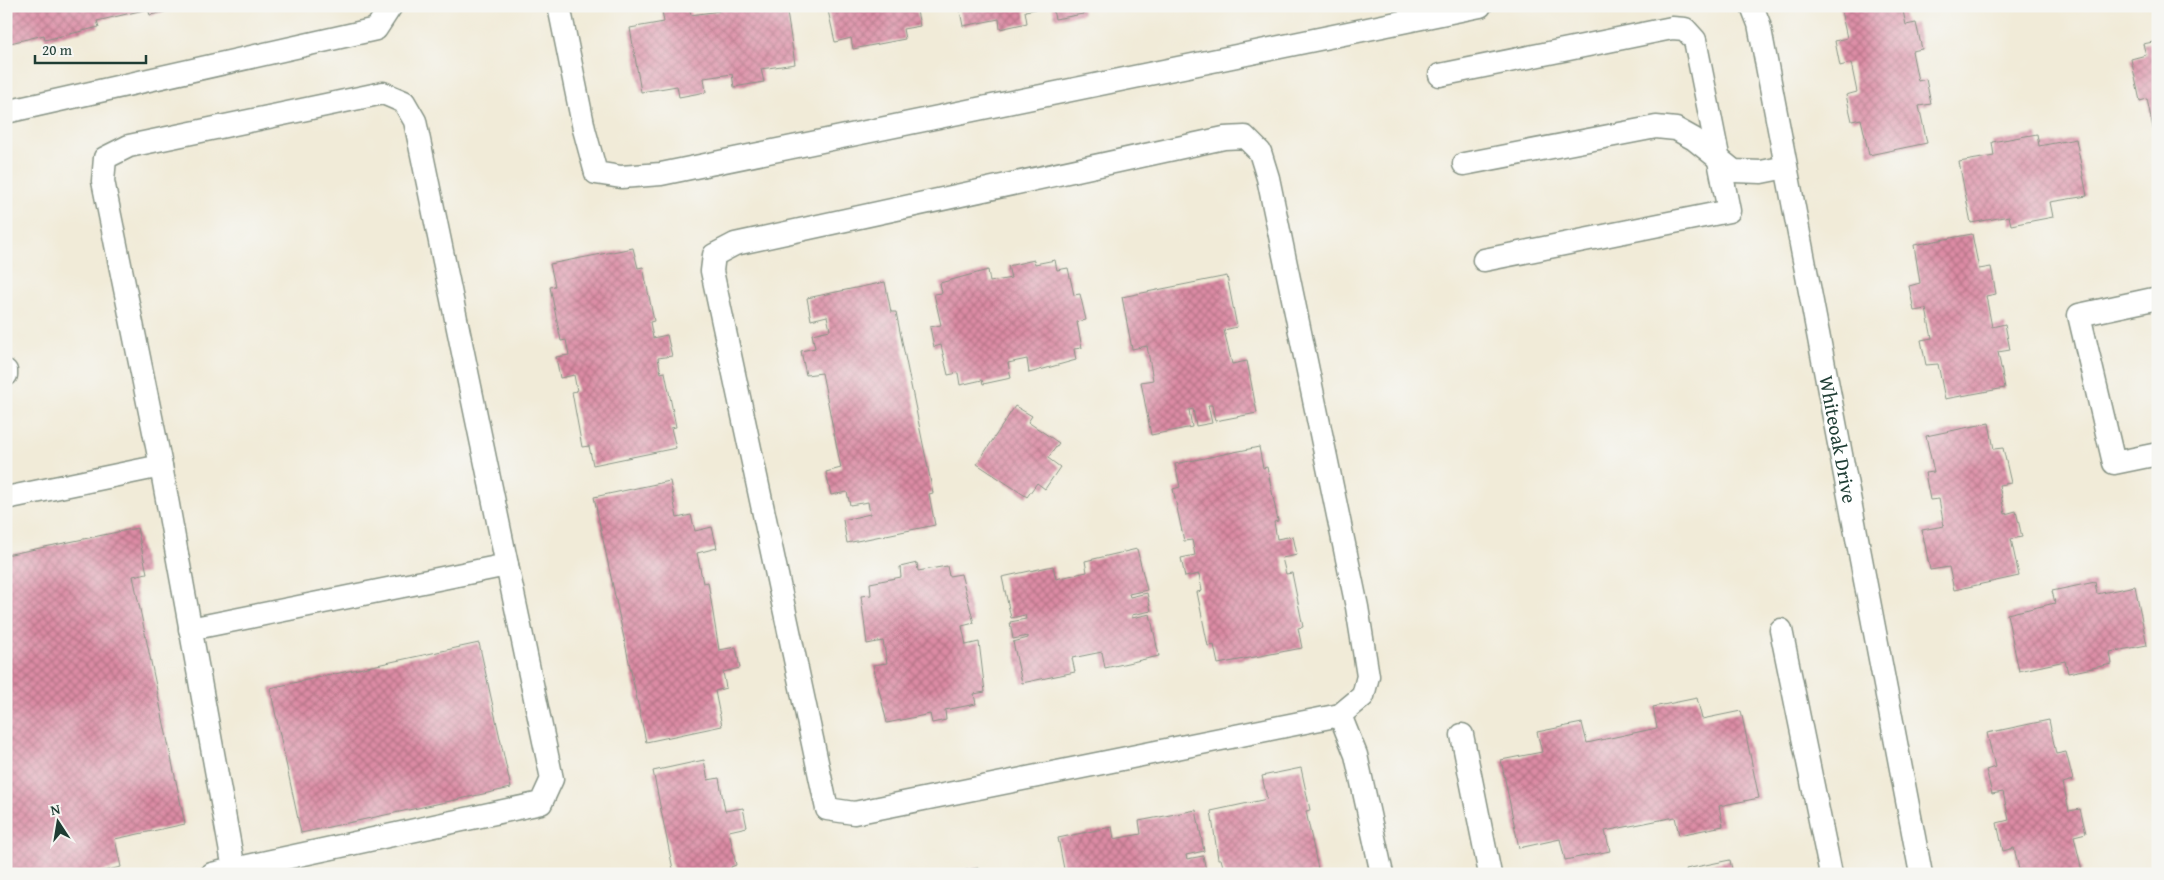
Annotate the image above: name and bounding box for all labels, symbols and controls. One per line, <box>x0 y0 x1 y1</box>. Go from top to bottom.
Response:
scale bar <box>35 32 146 64</box>
text: 20 m <box>42 39 73 60</box>
street label: Whiteoak Drive <box>1812 373 1865 505</box>
north arrow <box>32 798 82 848</box>
text: N <box>49 798 63 820</box>

